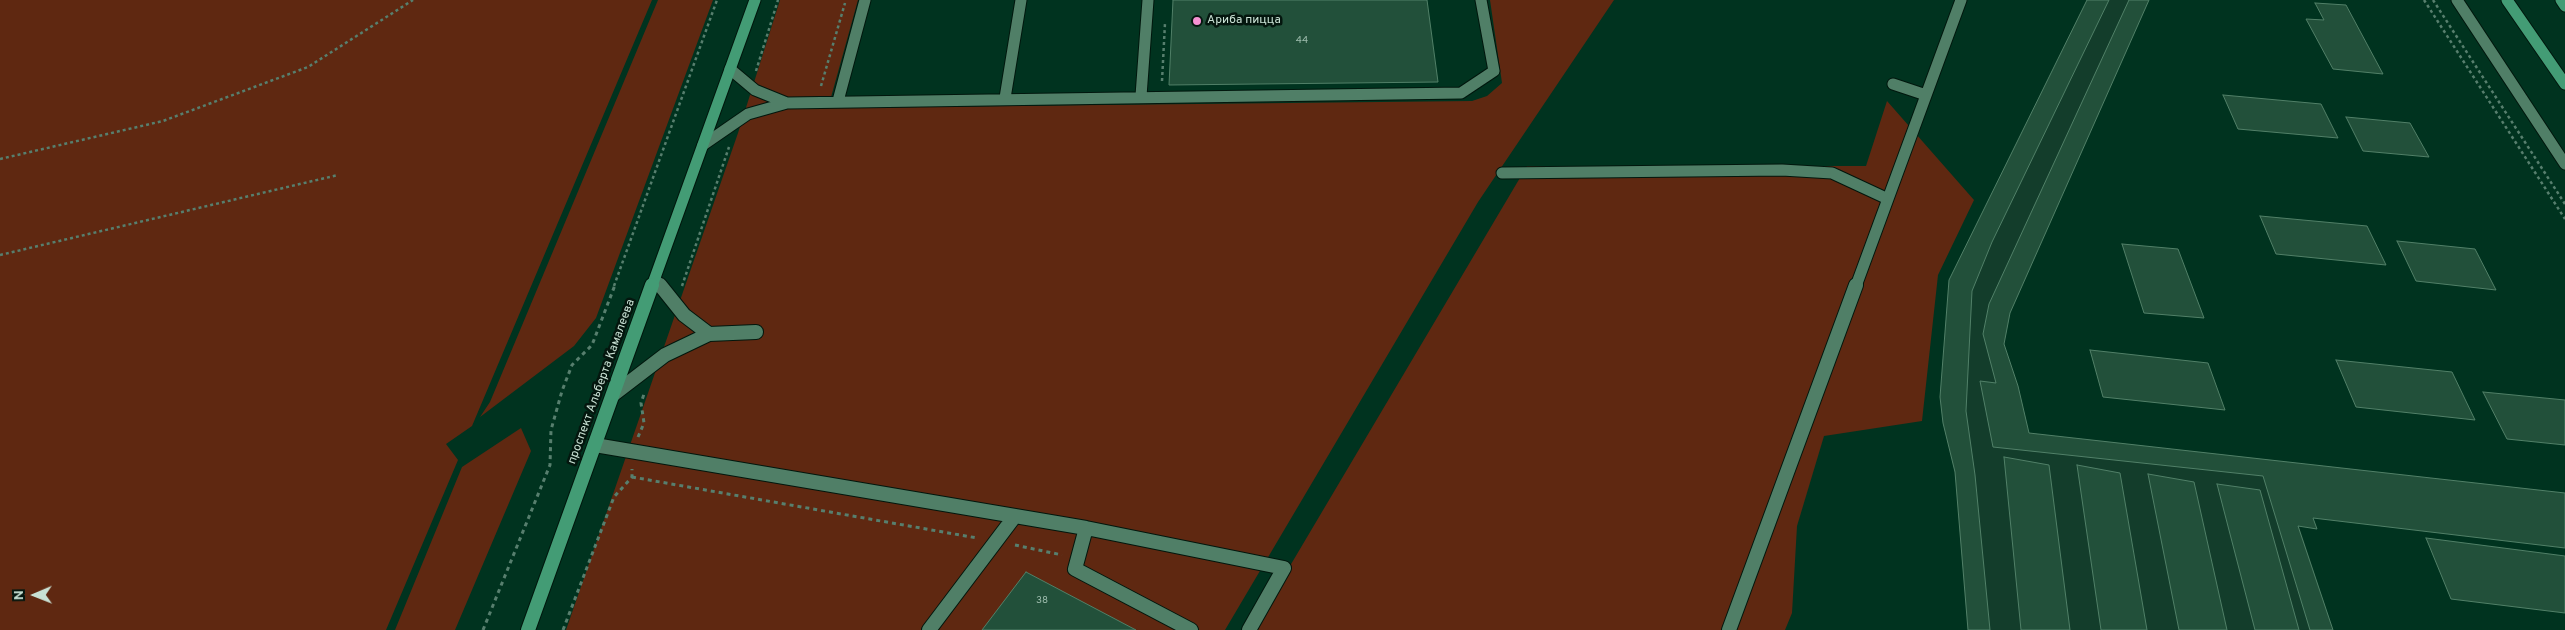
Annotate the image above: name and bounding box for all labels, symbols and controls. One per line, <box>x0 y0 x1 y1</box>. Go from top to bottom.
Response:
place label: Ариба пицца <box>1207 14 1281 28</box>
marker: Ариба пицца <box>1191 15 1203 27</box>
house number: 44 <box>1296 35 1308 47</box>
street label: проспект Альберта Камалеева <box>565 298 639 466</box>
north arrow <box>10 570 60 620</box>
text: N <box>11 590 28 600</box>
house number: 38 <box>1036 595 1048 607</box>

